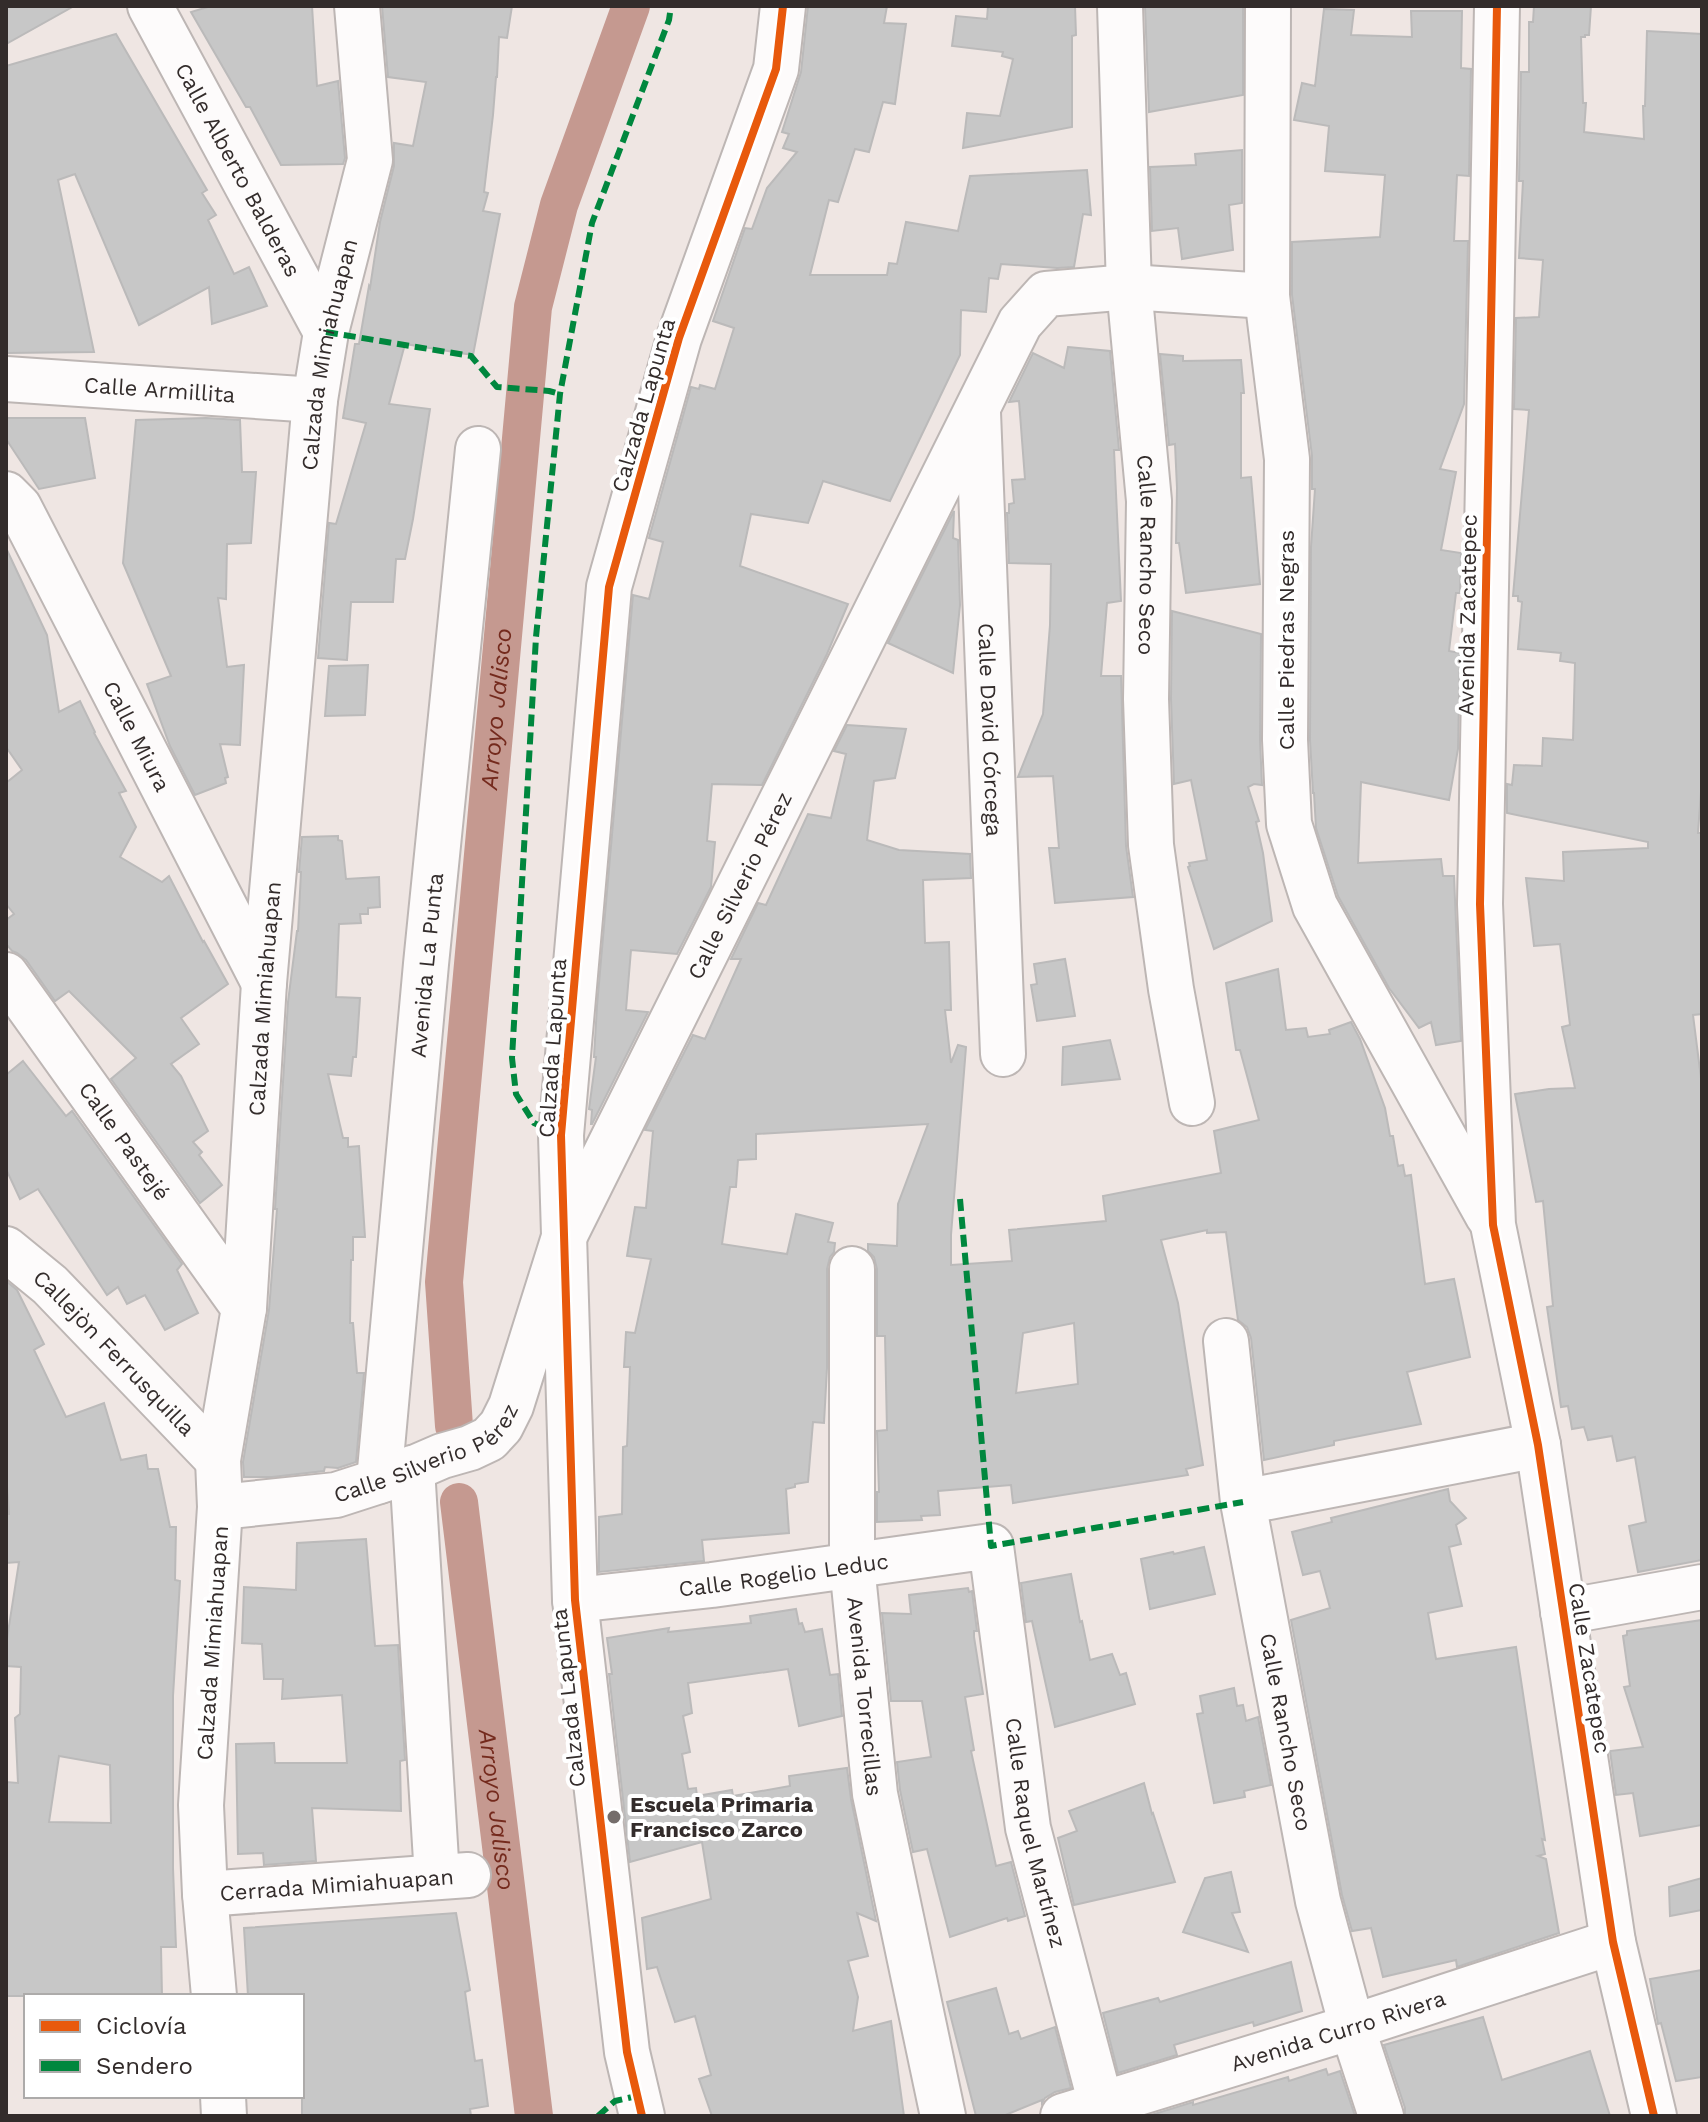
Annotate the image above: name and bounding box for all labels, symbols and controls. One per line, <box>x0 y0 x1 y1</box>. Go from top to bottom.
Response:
street label: Calle Alberto Balderas <box>170 59 306 281</box>
street label: Calzada Mimiahuapan <box>297 236 362 471</box>
street label: Calzada Lapunta <box>607 315 680 495</box>
street label: Calle Armillita <box>83 372 236 408</box>
street label: Calle Rancho Seco <box>1132 454 1161 656</box>
street label: Avenida Zacatepec <box>1453 514 1482 716</box>
street label: Calle Piedras Negras <box>1274 530 1299 750</box>
street label: Calle David Córcega <box>973 622 1007 837</box>
water label: Arroyo Jalisco <box>475 627 518 792</box>
street label: Calle Miura <box>98 677 175 796</box>
street label: Calle Silverio Pérez <box>683 788 797 983</box>
street label: Avenida La Punta <box>406 872 448 1059</box>
street label: Calzada Mimiahuapan <box>244 880 286 1117</box>
street label: Calzada Lapunta <box>534 957 571 1139</box>
street label: Calle Pastejé <box>74 1077 175 1205</box>
street label: Callejòn Ferrusquilla <box>28 1265 200 1441</box>
street label: Calle Silverio Pérez <box>331 1400 523 1508</box>
street label: Calzada Mimiahuapan <box>192 1525 233 1761</box>
street label: Calle Rogelio Leduc <box>677 1548 890 1602</box>
street label: Calle Zacatepec <box>1564 1581 1615 1755</box>
street label: Avenida Torrecillas <box>842 1596 887 1797</box>
street label: Calzada Lapunta <box>547 1607 590 1789</box>
street label: Calle Rancho Seco <box>1255 1631 1317 1833</box>
street label: Calle Raquel Martínez <box>1001 1716 1071 1951</box>
water label: Arroyo Jalisco <box>473 1727 520 1892</box>
place label: Escuela Primaria Francisco Zarco <box>630 1792 813 1842</box>
marker: Escuela Primaria Francisco Zarco <box>605 1808 623 1826</box>
street label: Cerrada Mimiahuapan <box>219 1864 455 1906</box>
street label: Avenida Curro Rivera <box>1228 1985 1449 2077</box>
legend <box>24 1994 304 2098</box>
text: Ciclovía <box>96 2012 186 2040</box>
text: Sendero <box>96 2052 193 2080</box>

